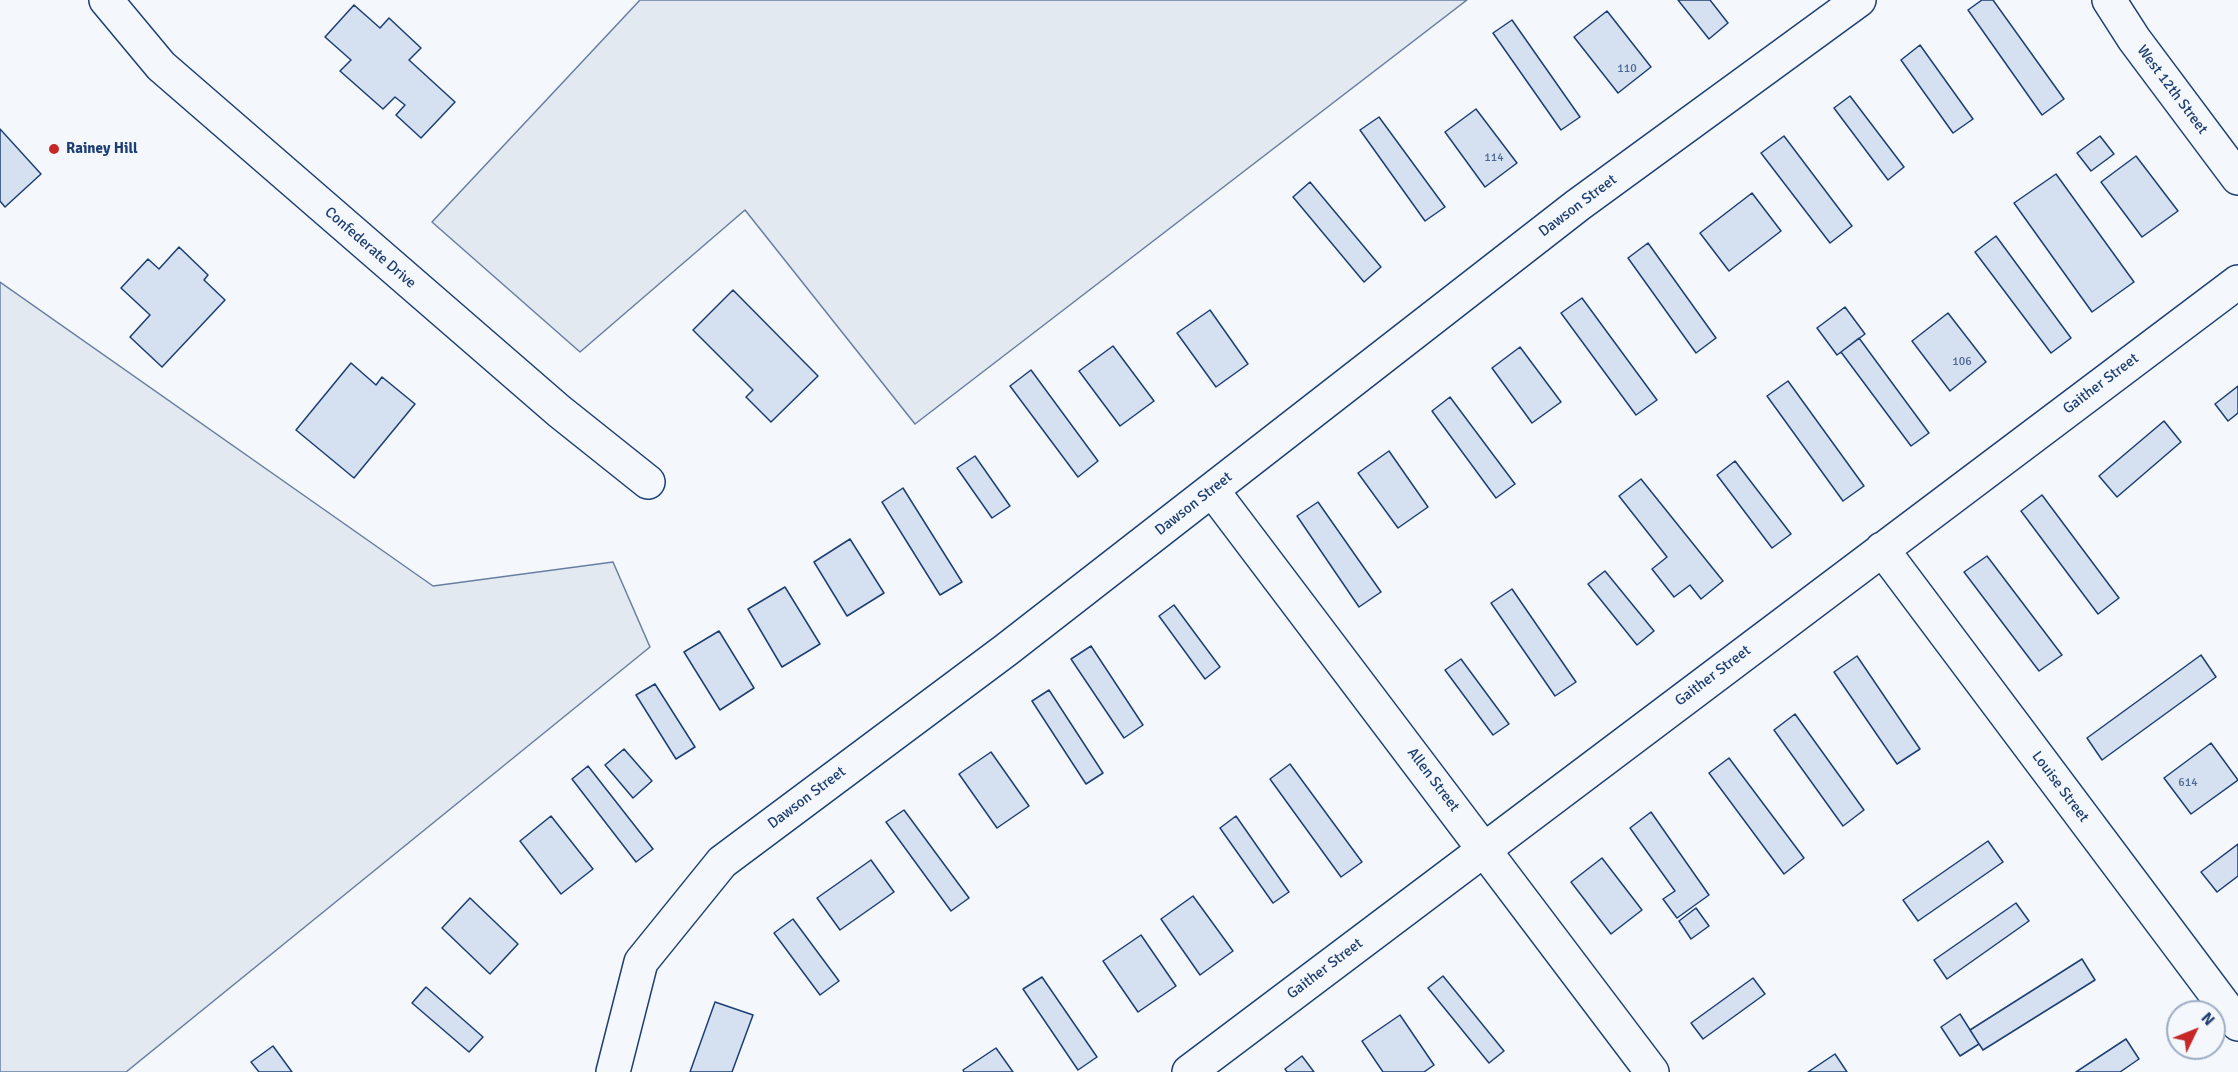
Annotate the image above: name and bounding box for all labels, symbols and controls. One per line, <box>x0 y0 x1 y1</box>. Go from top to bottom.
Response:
street label: West 12th Street <box>2133 42 2211 138</box>
house number: 110 <box>1617 62 1637 76</box>
place label: Rainey Hill <box>66 140 138 158</box>
marker: Rainey Hill <box>47 142 61 156</box>
house number: 114 <box>1484 151 1504 165</box>
street label: Dawson Street <box>1536 171 1620 241</box>
street label: Confederate Drive <box>321 203 419 293</box>
street label: Gaither Street <box>2060 350 2142 418</box>
house number: 106 <box>1952 355 1972 369</box>
street label: Dawson Street <box>1152 468 1236 540</box>
street label: Gaither Street <box>1672 642 1754 710</box>
street label: Allen Street <box>1403 744 1463 816</box>
street label: Louise Street <box>2028 748 2092 826</box>
street label: Dawson Street <box>765 763 849 833</box>
house number: 614 <box>2178 776 2198 790</box>
street label: Gaither Street <box>1284 935 1366 1003</box>
north arrow <box>2166 1000 2226 1060</box>
text: N <box>2197 1008 2219 1030</box>

